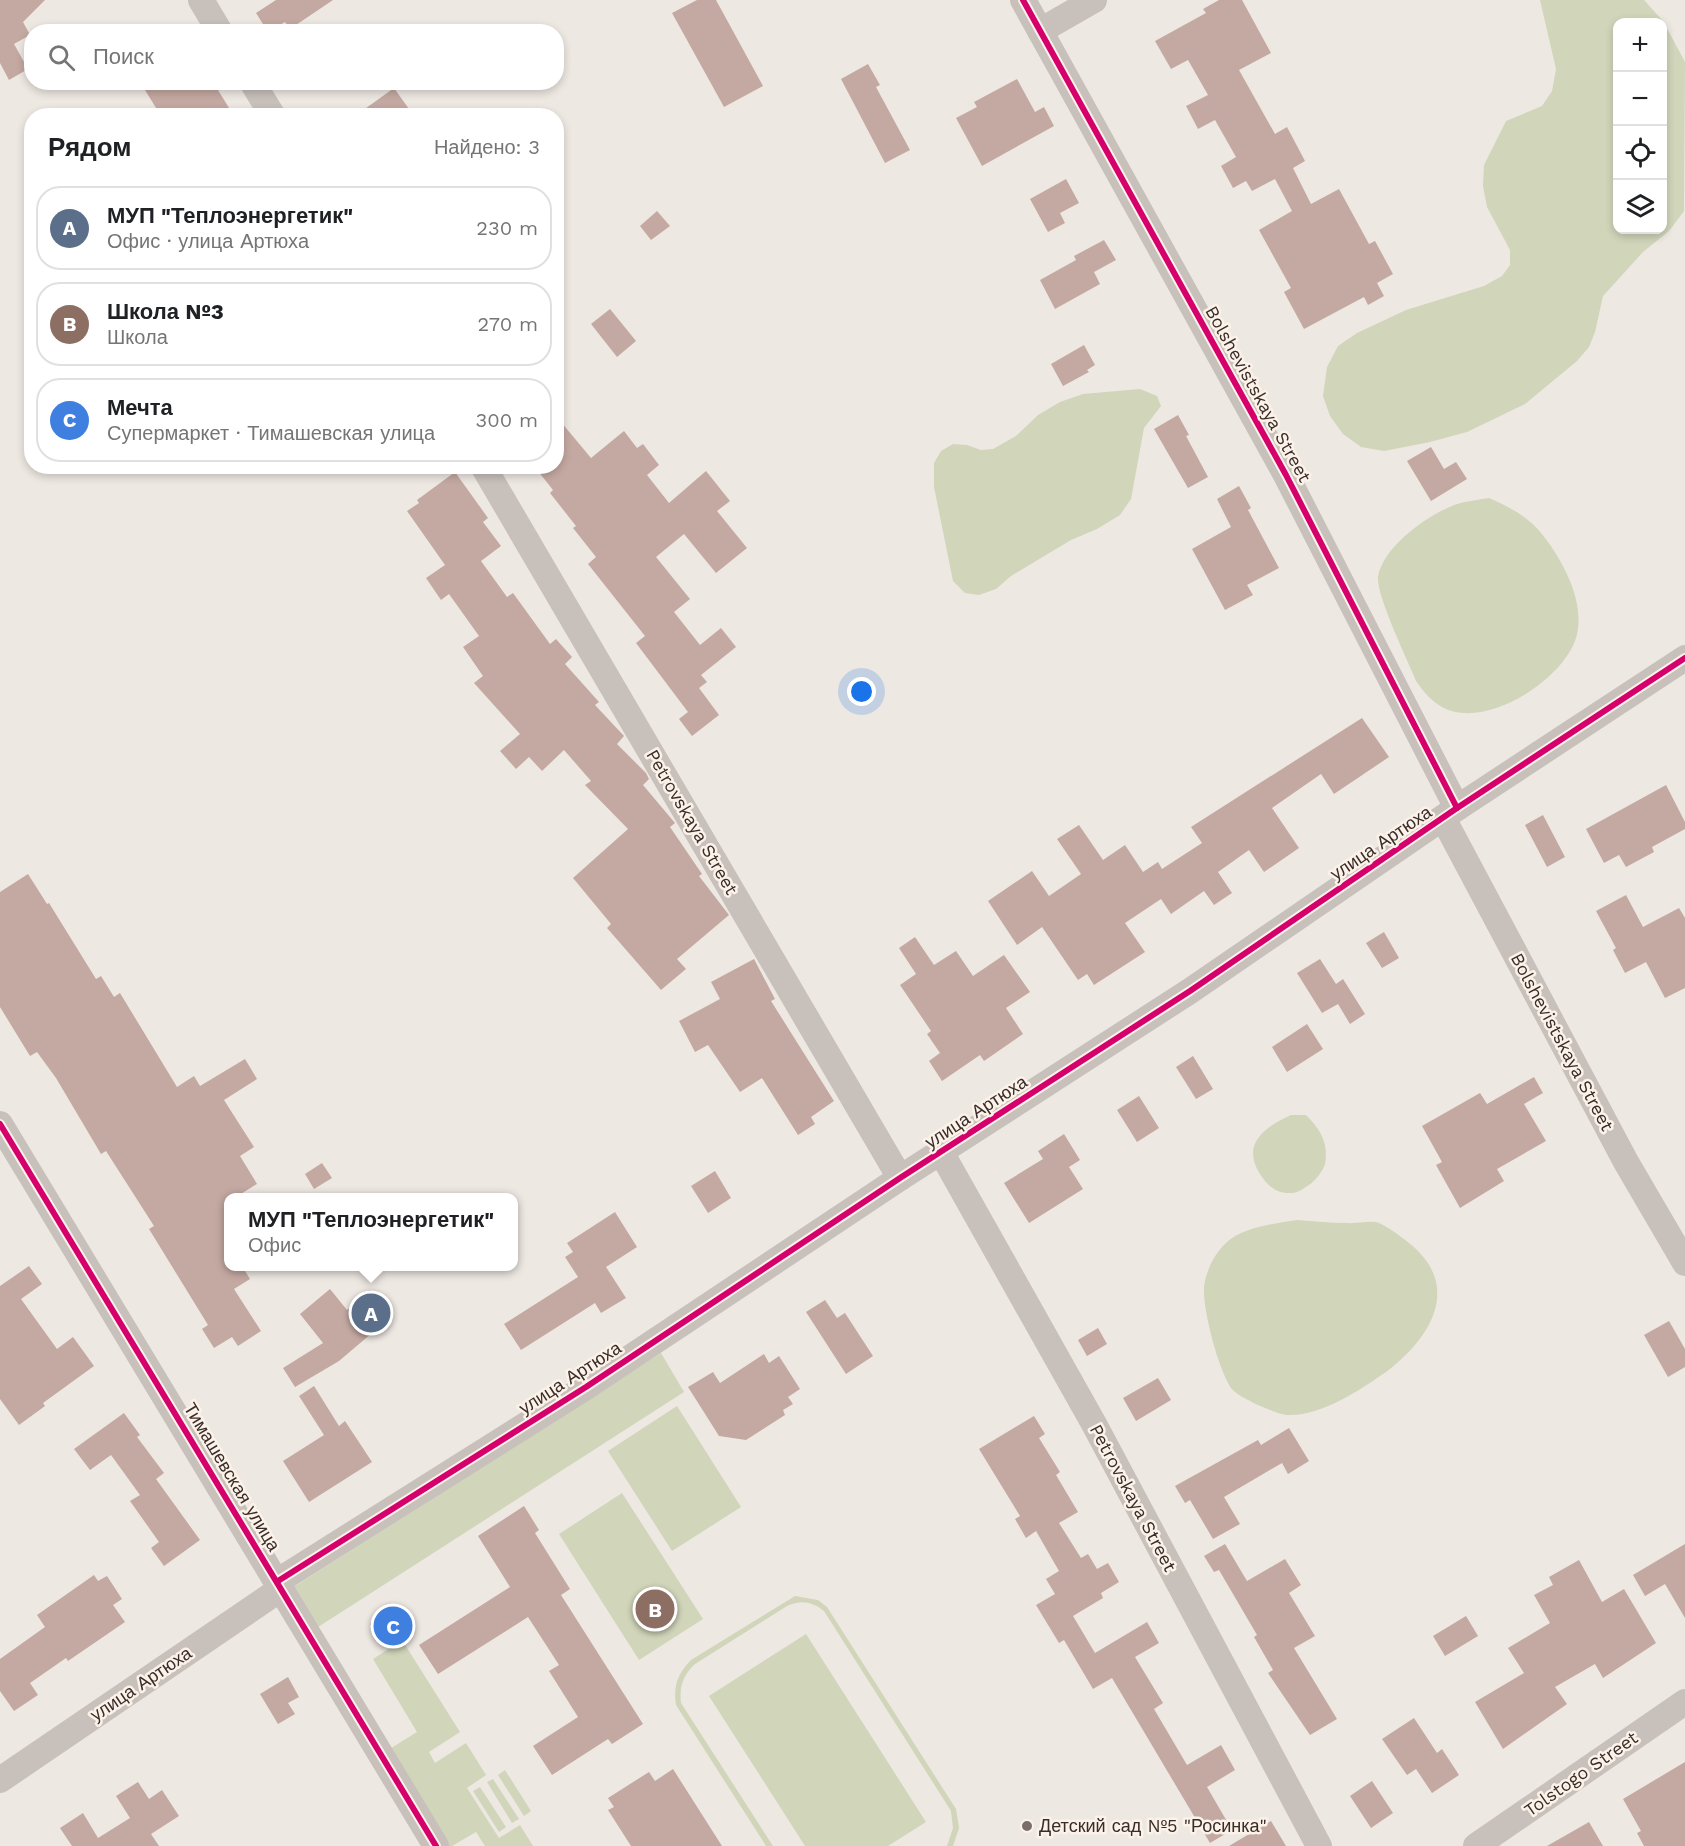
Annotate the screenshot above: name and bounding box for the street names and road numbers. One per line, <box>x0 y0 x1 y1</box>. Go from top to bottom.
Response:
street label: Bolshevistskaya Street <box>1201 302 1316 486</box>
street label: Petrovskaya Street <box>642 746 743 898</box>
street label: улица Артюха <box>1326 800 1436 884</box>
street label: Bolshevistskaya Street <box>1507 949 1618 1135</box>
street label: улица Артюха <box>921 1070 1032 1152</box>
street label: улица Артюха <box>515 1336 626 1418</box>
street label: Тимашевская улица <box>180 1399 285 1555</box>
street label: Petrovskaya Street <box>1086 1421 1181 1575</box>
street label: улица Артюха <box>86 1641 196 1725</box>
street label: Tolstogo Street <box>1520 1726 1642 1821</box>

